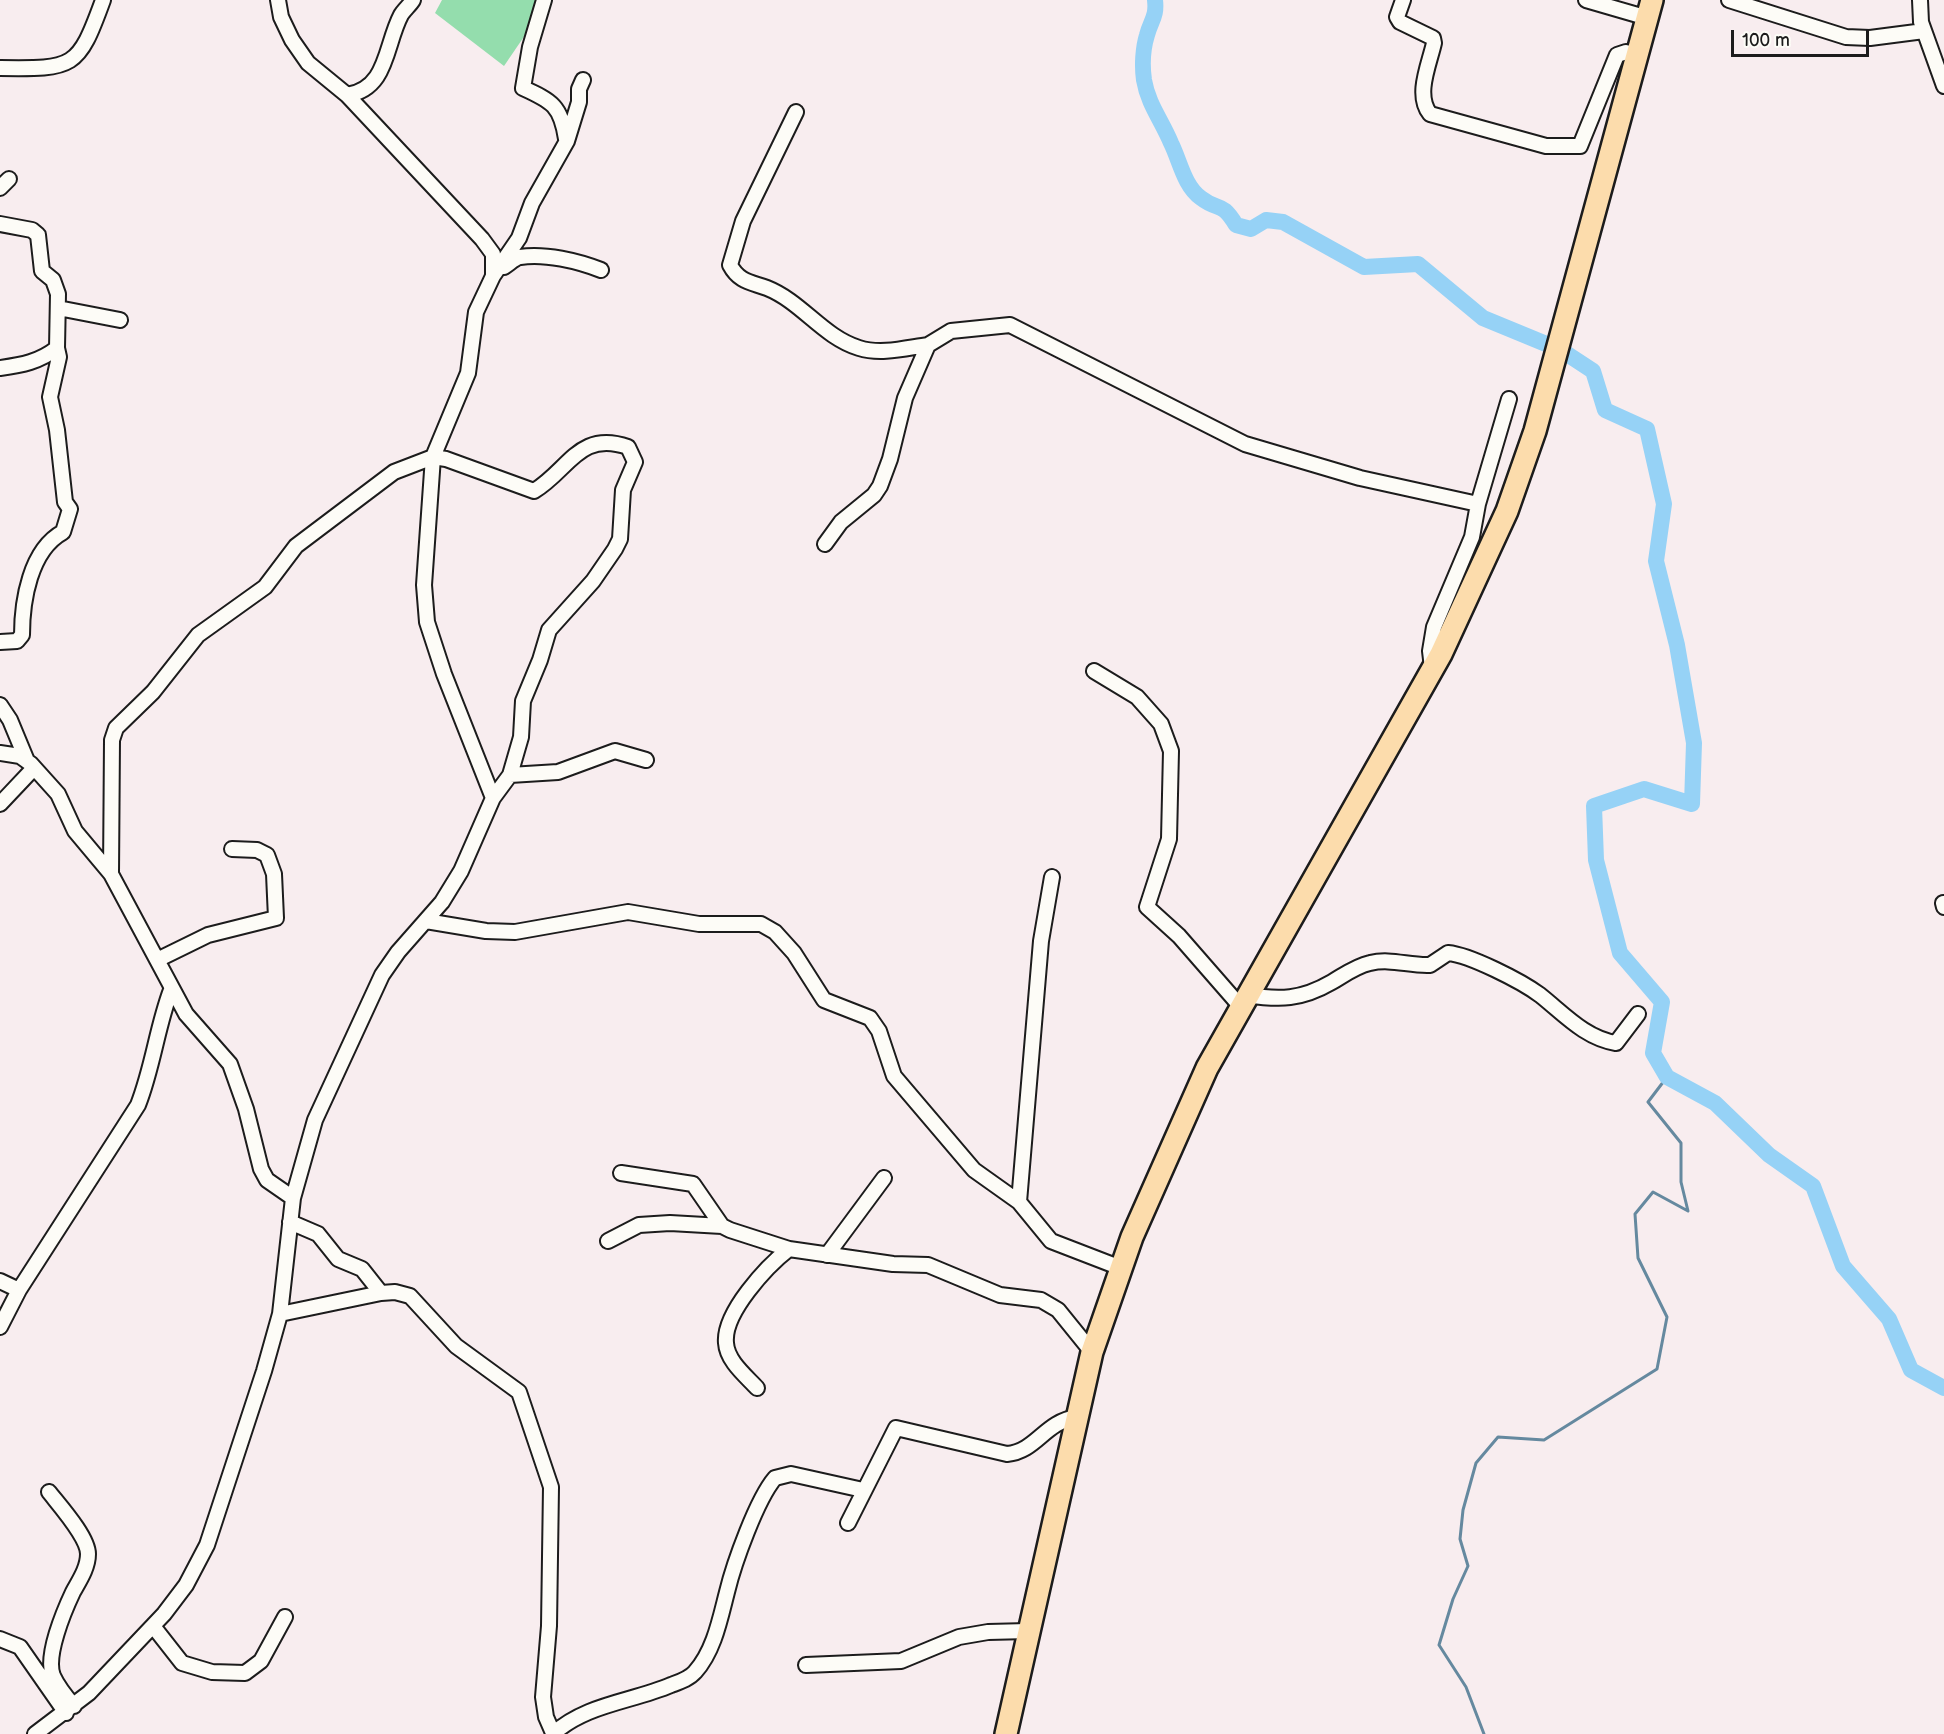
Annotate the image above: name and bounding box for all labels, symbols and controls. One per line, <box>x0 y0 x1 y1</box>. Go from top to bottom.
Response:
scale bar <box>1734 18 1872 56</box>
text: 100 m <box>1742 30 1790 51</box>

